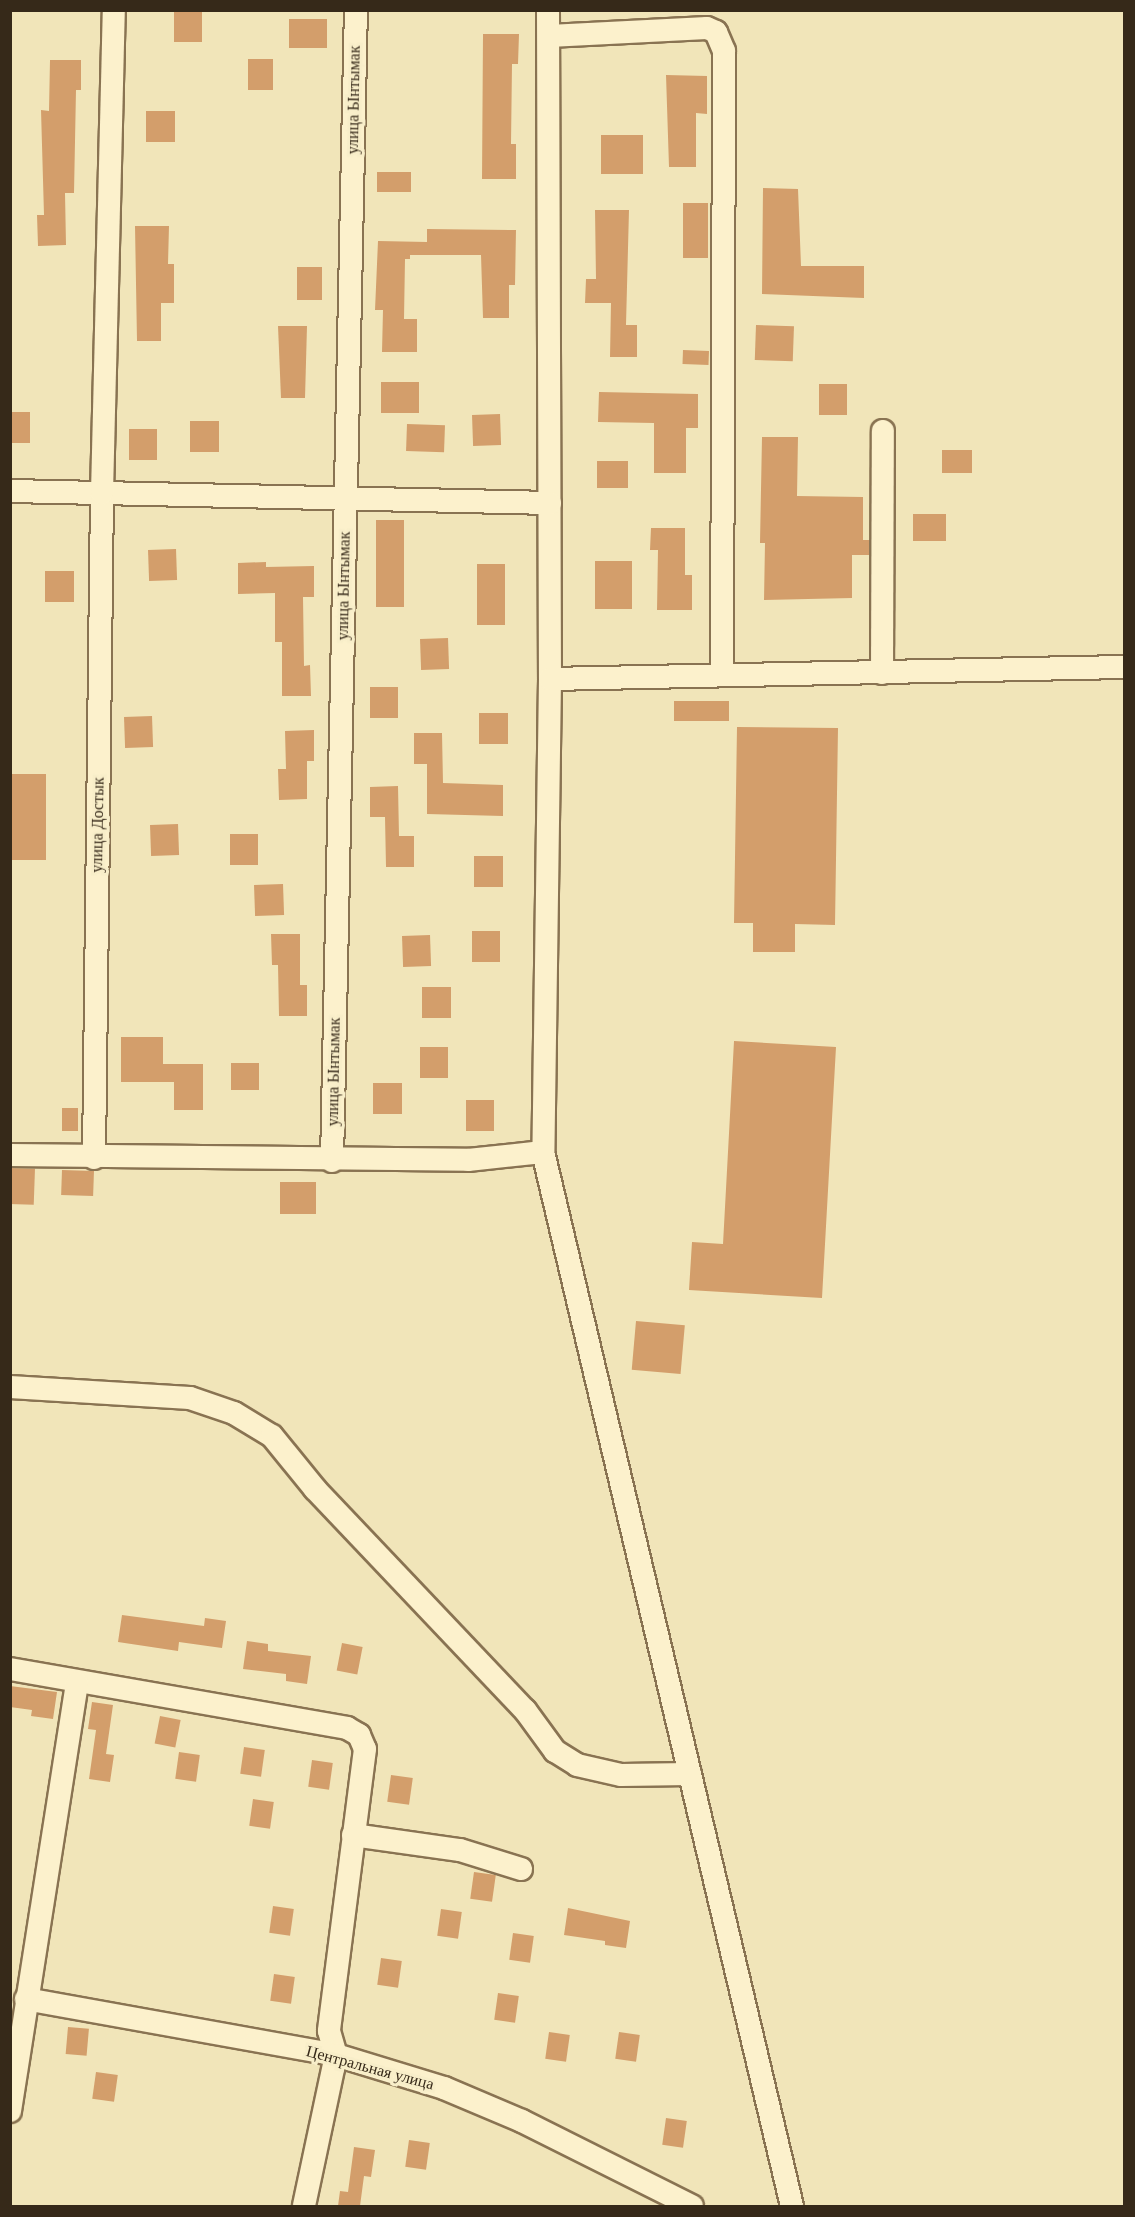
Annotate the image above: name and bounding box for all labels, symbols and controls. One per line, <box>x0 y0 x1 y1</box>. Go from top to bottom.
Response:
street label: улица Ынтымак <box>343 46 365 154</box>
street label: улица Ынтымак <box>333 532 355 640</box>
street label: улица Достык <box>88 777 108 873</box>
street label: улица Ынтымак <box>323 1018 345 1126</box>
street label: Центральная улица <box>304 2042 436 2094</box>

